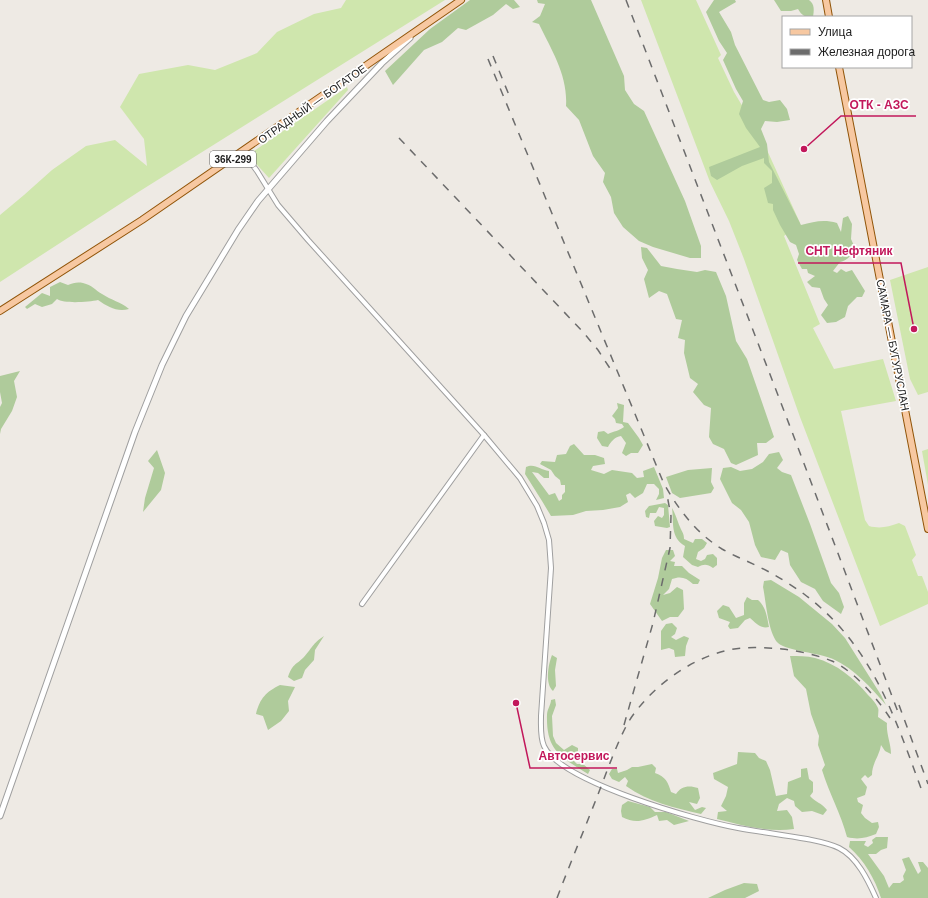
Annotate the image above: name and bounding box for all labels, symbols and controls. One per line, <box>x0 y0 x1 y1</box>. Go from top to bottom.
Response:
legend <box>782 16 912 68</box>
text: Улица <box>818 25 852 39</box>
text: Железная дорога <box>818 45 915 59</box>
street label: ОТРАДНЫЙ — БОГАТОЕ <box>256 62 368 146</box>
callout: ОТК - АЗС <box>841 92 916 116</box>
text: ОТК - АЗС <box>849 98 909 112</box>
road number: 36К-299 <box>210 151 256 167</box>
callout: СНТ Нефтяник <box>798 239 901 263</box>
text: СНТ Нефтяник <box>805 244 894 258</box>
street label: САМАРА — БУГУРУСЛАН <box>874 278 912 412</box>
callout: Автосервис <box>530 744 617 768</box>
text: Автосервис <box>539 749 610 763</box>

